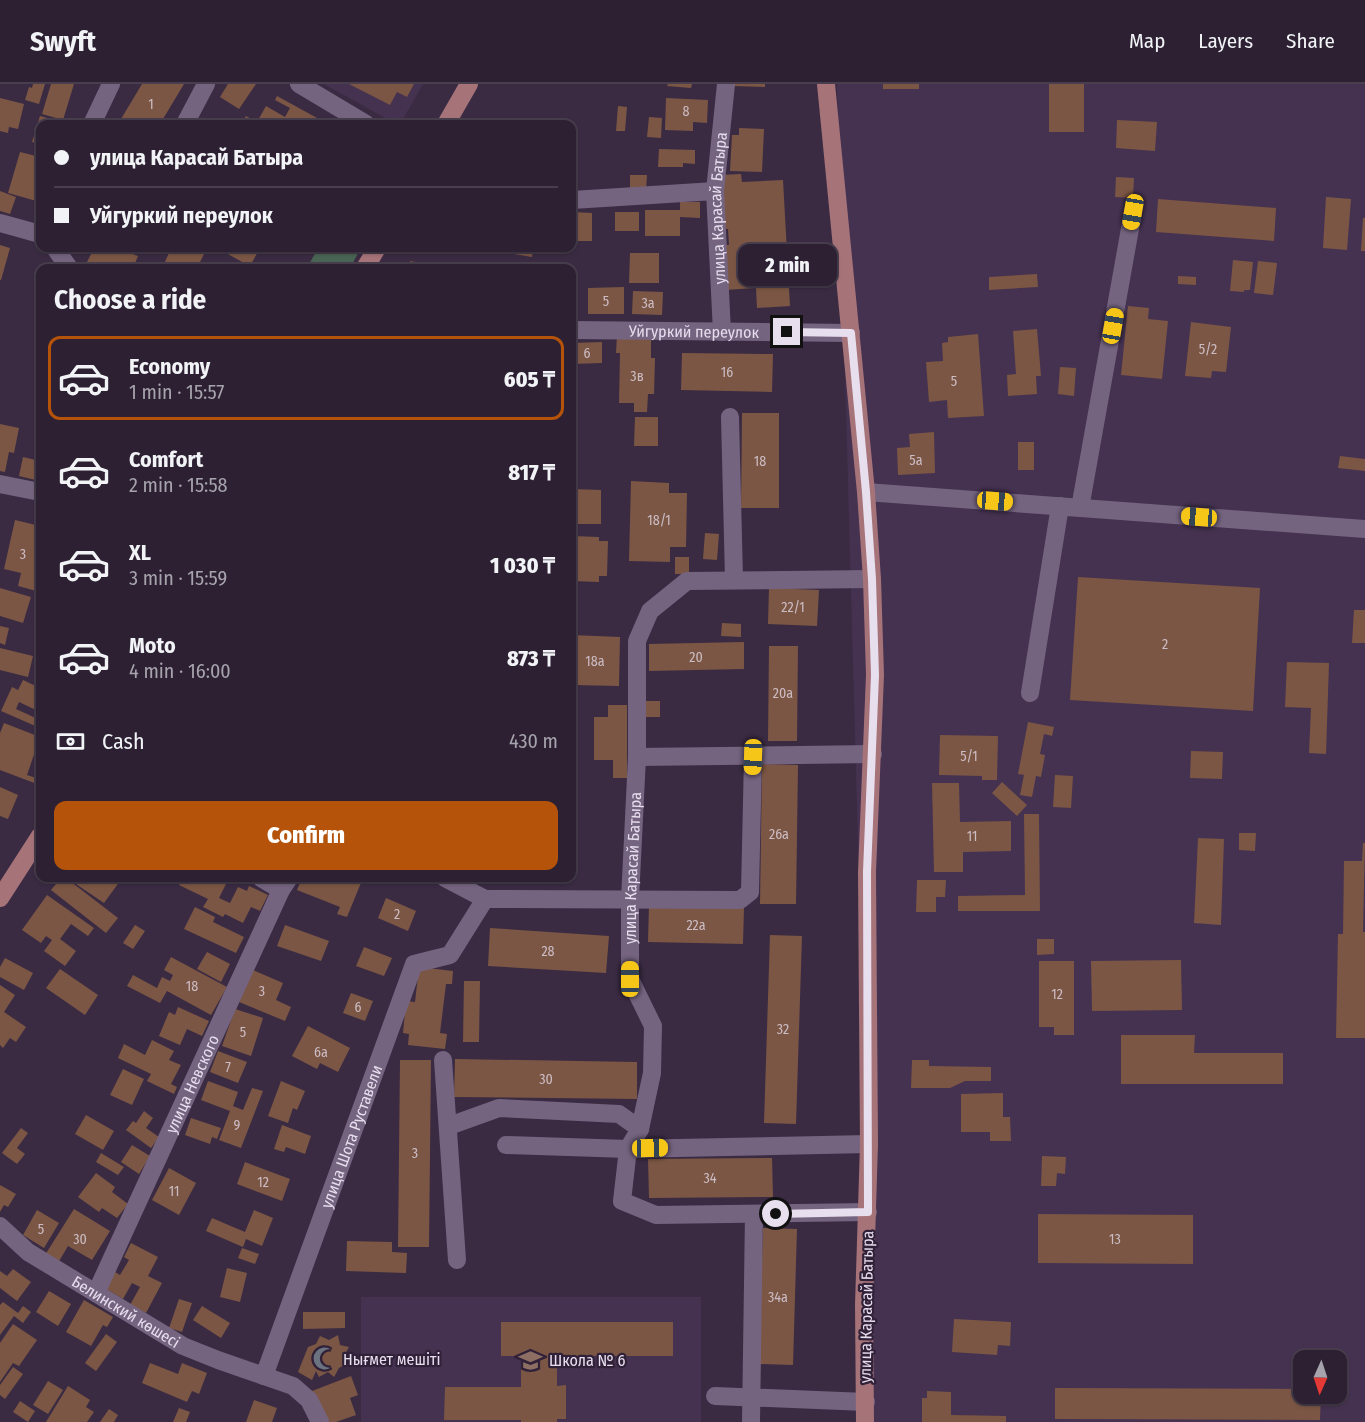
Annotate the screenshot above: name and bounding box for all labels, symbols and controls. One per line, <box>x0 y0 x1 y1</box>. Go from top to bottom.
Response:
text: Swyft <box>30 25 96 58</box>
text: Map <box>1129 28 1165 54</box>
text: Layers <box>1198 28 1253 54</box>
text: Share <box>1286 28 1335 54</box>
house number: 1 <box>148 96 154 113</box>
house number: 8 <box>683 103 690 120</box>
street label: улица Карасай Батыра <box>706 131 731 285</box>
text: улица Карасай Батыра <box>90 144 303 171</box>
car <box>1121 193 1145 231</box>
text: Уйгуркий переулок <box>90 202 273 229</box>
callout: 2 min <box>738 245 836 287</box>
text: 2 min <box>765 253 810 277</box>
text: Choose a ride <box>54 284 206 316</box>
house number: 5 <box>603 293 609 310</box>
house number: 3а <box>641 295 655 312</box>
car <box>1101 307 1125 345</box>
route end <box>773 318 800 345</box>
street label: Уйгуркий переулок <box>628 322 760 342</box>
house number: 5/2 <box>1199 341 1217 358</box>
house number: 6 <box>584 345 591 362</box>
icon: car <box>57 351 111 405</box>
text: Economy <box>129 353 210 380</box>
house number: 16 <box>721 364 733 381</box>
text: 605 ₸ <box>504 366 555 393</box>
house number: 3в <box>630 368 644 385</box>
house number: 5 <box>951 373 957 390</box>
text: 1 min · 15:57 <box>129 380 224 404</box>
icon: car <box>57 444 111 498</box>
text: Comfort <box>129 446 203 473</box>
house number: 5а <box>909 452 923 469</box>
house number: 18 <box>754 453 766 470</box>
text: 817 ₸ <box>508 459 555 486</box>
text: 2 min · 15:58 <box>129 473 228 497</box>
car <box>976 491 1014 511</box>
car <box>1180 507 1218 527</box>
house number: 18/1 <box>647 512 671 529</box>
icon: car <box>57 537 111 591</box>
text: XL <box>129 539 151 566</box>
house number: 3 <box>20 546 26 563</box>
text: 1 030 ₸ <box>490 552 555 579</box>
text: 3 min · 15:59 <box>129 566 227 590</box>
house number: 22/1 <box>781 599 805 616</box>
icon: car <box>57 630 111 684</box>
text: Moto <box>129 632 176 659</box>
house number: 2 <box>1162 636 1168 653</box>
text: 873 ₸ <box>507 645 555 672</box>
house number: 20 <box>689 649 703 666</box>
house number: 18a <box>585 653 605 670</box>
text: 4 min · 16:00 <box>129 659 231 683</box>
house number: 20а <box>773 685 793 702</box>
icon: cash <box>54 725 87 758</box>
text: Cash <box>102 728 145 755</box>
text: 430 m <box>509 729 558 753</box>
car <box>743 739 763 775</box>
house number: 5/1 <box>960 748 978 765</box>
street label: улица Карасай Батыра <box>621 791 645 944</box>
button: Confirm <box>54 801 558 870</box>
house number: 26а <box>769 826 789 843</box>
house number: 11 <box>967 828 977 845</box>
house number: 2 <box>394 906 400 923</box>
house number: 22a <box>686 917 706 934</box>
house number: 28 <box>541 943 555 960</box>
car <box>621 961 639 997</box>
house number: 18 <box>186 978 198 995</box>
house number: 3 <box>259 983 265 1000</box>
house number: 12 <box>1051 986 1063 1003</box>
house number: 6 <box>355 999 362 1016</box>
house number: 32 <box>777 1021 789 1038</box>
house number: 5 <box>240 1024 246 1041</box>
street label: улица Невского <box>162 1032 223 1136</box>
house number: 6а <box>314 1044 328 1061</box>
house number: 7 <box>225 1059 231 1076</box>
street label: улица Шота Руставели <box>317 1062 387 1211</box>
house number: 30 <box>539 1071 553 1088</box>
house number: 9 <box>234 1117 241 1134</box>
car <box>632 1139 668 1157</box>
house number: 3 <box>412 1145 418 1162</box>
house number: 34 <box>703 1170 717 1187</box>
house number: 12 <box>257 1174 269 1191</box>
house number: 11 <box>169 1183 179 1200</box>
route start <box>762 1200 789 1227</box>
house number: 5 <box>38 1221 44 1238</box>
street label: улица Карасай Батыра <box>856 1230 877 1383</box>
house number: 30 <box>73 1231 87 1248</box>
house number: 13 <box>1109 1231 1121 1248</box>
street label: Белинский көшесi <box>68 1272 183 1352</box>
house number: 34a <box>768 1289 788 1306</box>
mosque icon: Нығмет мешіті <box>312 1346 338 1372</box>
school or university icon: Школа № 6 <box>518 1347 544 1373</box>
place label: Нығмет мешіті <box>343 1350 441 1369</box>
north arrow <box>1293 1350 1347 1404</box>
map controls <box>1293 1350 1347 1404</box>
place label: Школа № 6 <box>549 1351 625 1370</box>

